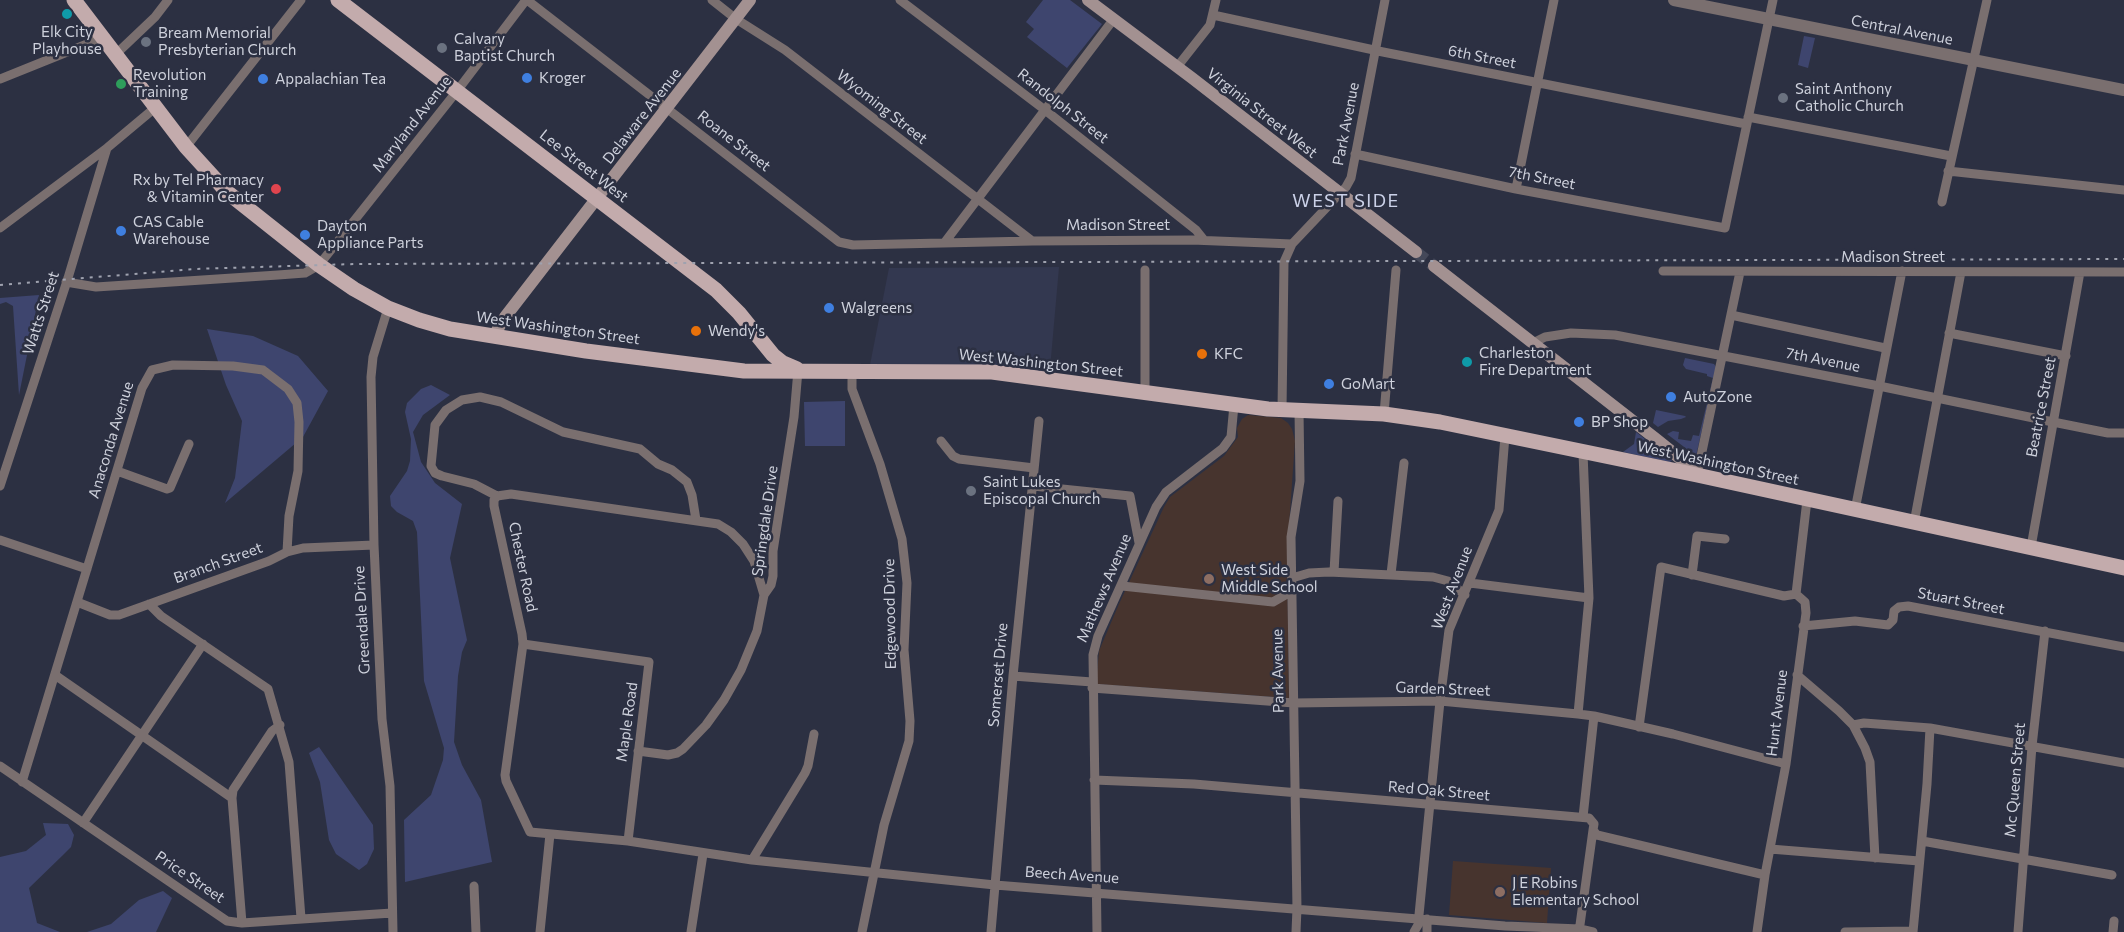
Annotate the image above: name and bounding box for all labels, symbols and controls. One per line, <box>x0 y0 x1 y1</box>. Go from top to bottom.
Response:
marker: Elk City Playhouse <box>60 7 74 21</box>
street label: Central Avenue <box>1850 11 1954 49</box>
place label: Elk City Playhouse <box>32 23 102 58</box>
place label: Bream Memorial Presbyterian Church <box>158 24 296 59</box>
place label: Calvary Baptist Church <box>454 30 555 65</box>
marker: Bream Memorial Presbyterian Church <box>139 35 153 49</box>
marker: Calvary Baptist Church <box>435 41 449 55</box>
street label: 6th Street <box>1446 42 1518 72</box>
street label: Delaware Avenue <box>599 64 685 168</box>
street label: Virginia Street West <box>1203 64 1321 162</box>
street label: Randolph Street <box>1014 65 1112 147</box>
place label: Revolution Training <box>133 66 206 101</box>
street label: Wyoming Street <box>833 66 931 148</box>
place label: Kroger <box>539 69 586 87</box>
place label: Appalachian Tea <box>275 70 386 88</box>
marker: Kroger <box>520 71 534 85</box>
marker: Appalachian Tea <box>256 72 270 86</box>
street label: Maryland Avenue <box>369 72 455 176</box>
marker: Revolution Training <box>114 77 128 91</box>
place label: Saint Anthony Catholic Church <box>1795 80 1904 115</box>
street label: Park Avenue <box>1329 81 1363 167</box>
marker: Saint Anthony Catholic Church <box>1776 91 1790 105</box>
street label: Roane Street <box>694 107 774 175</box>
street label: Lee Street West <box>536 126 632 206</box>
street label: 7th Street <box>1507 163 1577 193</box>
place label: Rx by Tel Pharmacy & Vitamin Center <box>133 171 264 206</box>
marker: Rx by Tel Pharmacy & Vitamin Center <box>269 182 283 196</box>
district label: WEST SIDE <box>1292 190 1400 212</box>
place label: CAS Cable Warehouse <box>133 213 210 248</box>
street label: Madison Street <box>1066 216 1170 234</box>
place label: Dayton Appliance Parts <box>317 217 424 252</box>
marker: CAS Cable Warehouse <box>114 224 128 238</box>
marker: Dayton Appliance Parts <box>298 228 312 242</box>
street label: Madison Street <box>1841 248 1945 266</box>
street label: Watts Street <box>19 269 63 357</box>
place label: Walgreens <box>841 299 912 317</box>
marker: Walgreens <box>822 301 836 315</box>
street label: West Washington Street <box>475 308 641 348</box>
place label: Wendy's <box>708 322 765 340</box>
marker: Wendy's <box>689 324 703 338</box>
place label: Charleston Fire Department <box>1479 344 1592 379</box>
street label: 7th Avenue <box>1784 344 1862 376</box>
street label: West Washington Street <box>958 345 1124 381</box>
place label: KFC <box>1214 345 1243 363</box>
marker: KFC <box>1195 347 1209 361</box>
marker: Charleston Fire Department <box>1460 355 1474 369</box>
street label: Beatrice Street <box>2022 355 2060 459</box>
place label: GoMart <box>1341 375 1395 393</box>
marker: GoMart <box>1322 377 1336 391</box>
street label: Anaconda Avenue <box>85 379 137 501</box>
place label: AutoZone <box>1683 388 1752 406</box>
marker: AutoZone <box>1664 390 1678 404</box>
place label: BP Shop <box>1591 413 1648 431</box>
marker: BP Shop <box>1572 415 1586 429</box>
street label: West Washington Street <box>1635 437 1801 489</box>
street label: Springdale Drive <box>748 465 782 577</box>
place label: Saint Lukes Episcopal Church <box>983 473 1100 508</box>
marker: Saint Lukes Episcopal Church <box>964 484 978 498</box>
street label: Chester Road <box>505 520 541 614</box>
street label: Mathews Avenue <box>1073 531 1135 645</box>
street label: Branch Street <box>171 539 265 587</box>
street label: West Avenue <box>1428 544 1476 632</box>
street label: Edgewood Drive <box>880 558 900 670</box>
place label: West Side Middle School <box>1221 561 1318 596</box>
street label: Greendale Drive <box>350 565 374 675</box>
marker: West Side Middle School <box>1202 572 1216 586</box>
street label: Stuart Street <box>1916 584 2006 618</box>
street label: Somerset Drive <box>984 622 1012 728</box>
street label: Park Avenue <box>1268 629 1288 713</box>
street label: Hunt Avenue <box>1763 669 1791 757</box>
street label: Garden Street <box>1395 678 1491 700</box>
street label: Maple Road <box>612 681 642 763</box>
street label: Mc Queen Street <box>2001 722 2029 838</box>
street label: Red Oak Street <box>1387 778 1491 804</box>
street label: Price Street <box>152 847 228 907</box>
street label: Beech Avenue <box>1024 863 1120 887</box>
place label: J E Robins Elementary School <box>1512 874 1639 909</box>
marker: J E Robins Elementary School <box>1493 885 1507 899</box>

